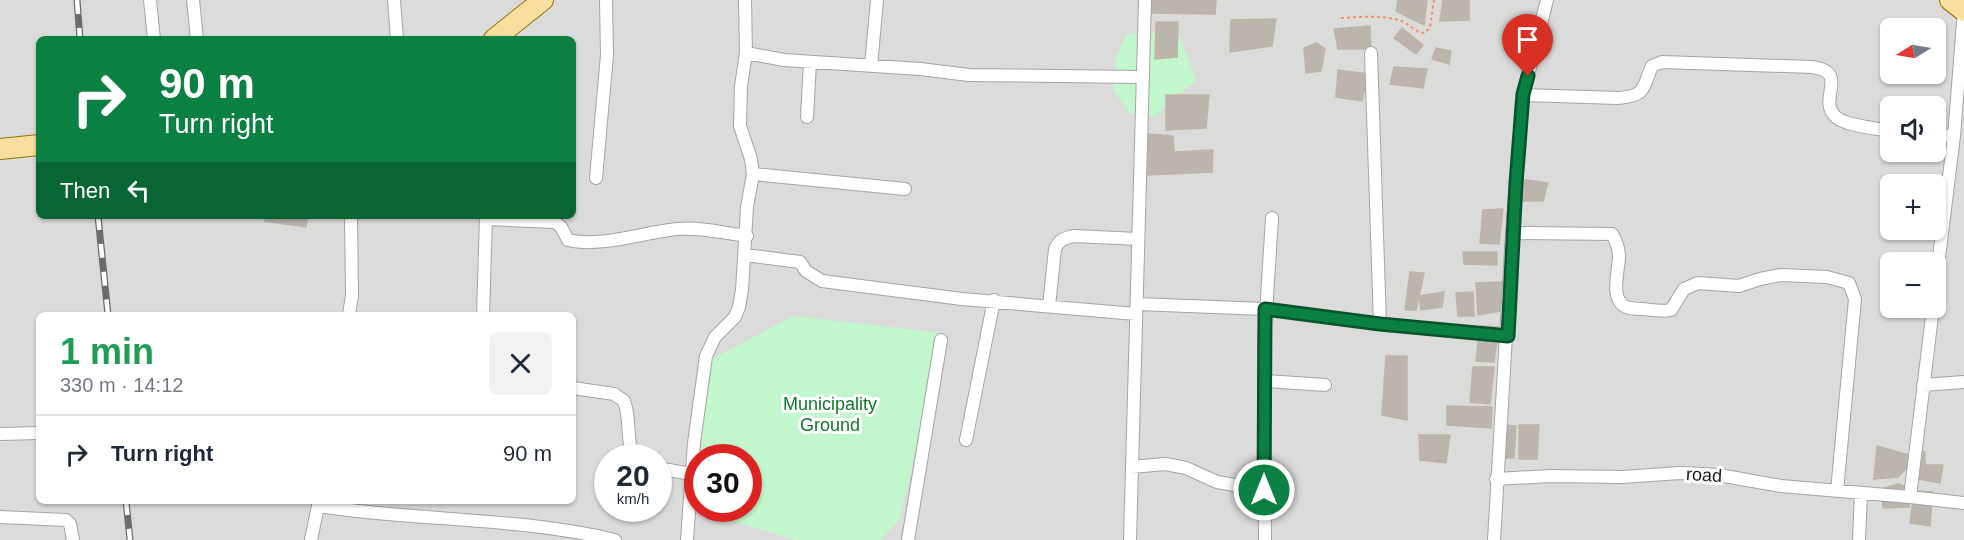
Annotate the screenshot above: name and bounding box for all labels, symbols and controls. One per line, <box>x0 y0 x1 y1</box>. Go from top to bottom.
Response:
pin <box>1502 14 1553 76</box>
north arrow <box>1880 18 1946 84</box>
map controls <box>1880 18 1946 318</box>
icon: arrive <box>1511 23 1544 56</box>
icon: right <box>60 60 138 138</box>
text: 90 m <box>159 60 255 107</box>
button: sound <box>1880 96 1946 162</box>
text: Turn right <box>159 109 274 139</box>
icon: left <box>122 174 155 207</box>
button: + <box>1880 174 1946 240</box>
text: Then <box>60 178 110 203</box>
button: − <box>1880 252 1946 318</box>
text: 1 min <box>60 331 154 372</box>
button: close <box>489 332 552 395</box>
text: 330 m · 14:12 <box>60 374 183 396</box>
park label: Municipality Ground <box>783 394 877 435</box>
icon: right <box>60 438 93 471</box>
text: Turn right <box>111 441 213 466</box>
text: 90 m <box>503 441 552 466</box>
speed limit sign: 30 <box>684 444 762 522</box>
position arrow <box>1232 458 1296 522</box>
text: 20 <box>616 459 650 492</box>
street label: road <box>1685 464 1723 486</box>
text: km/h <box>617 490 649 507</box>

